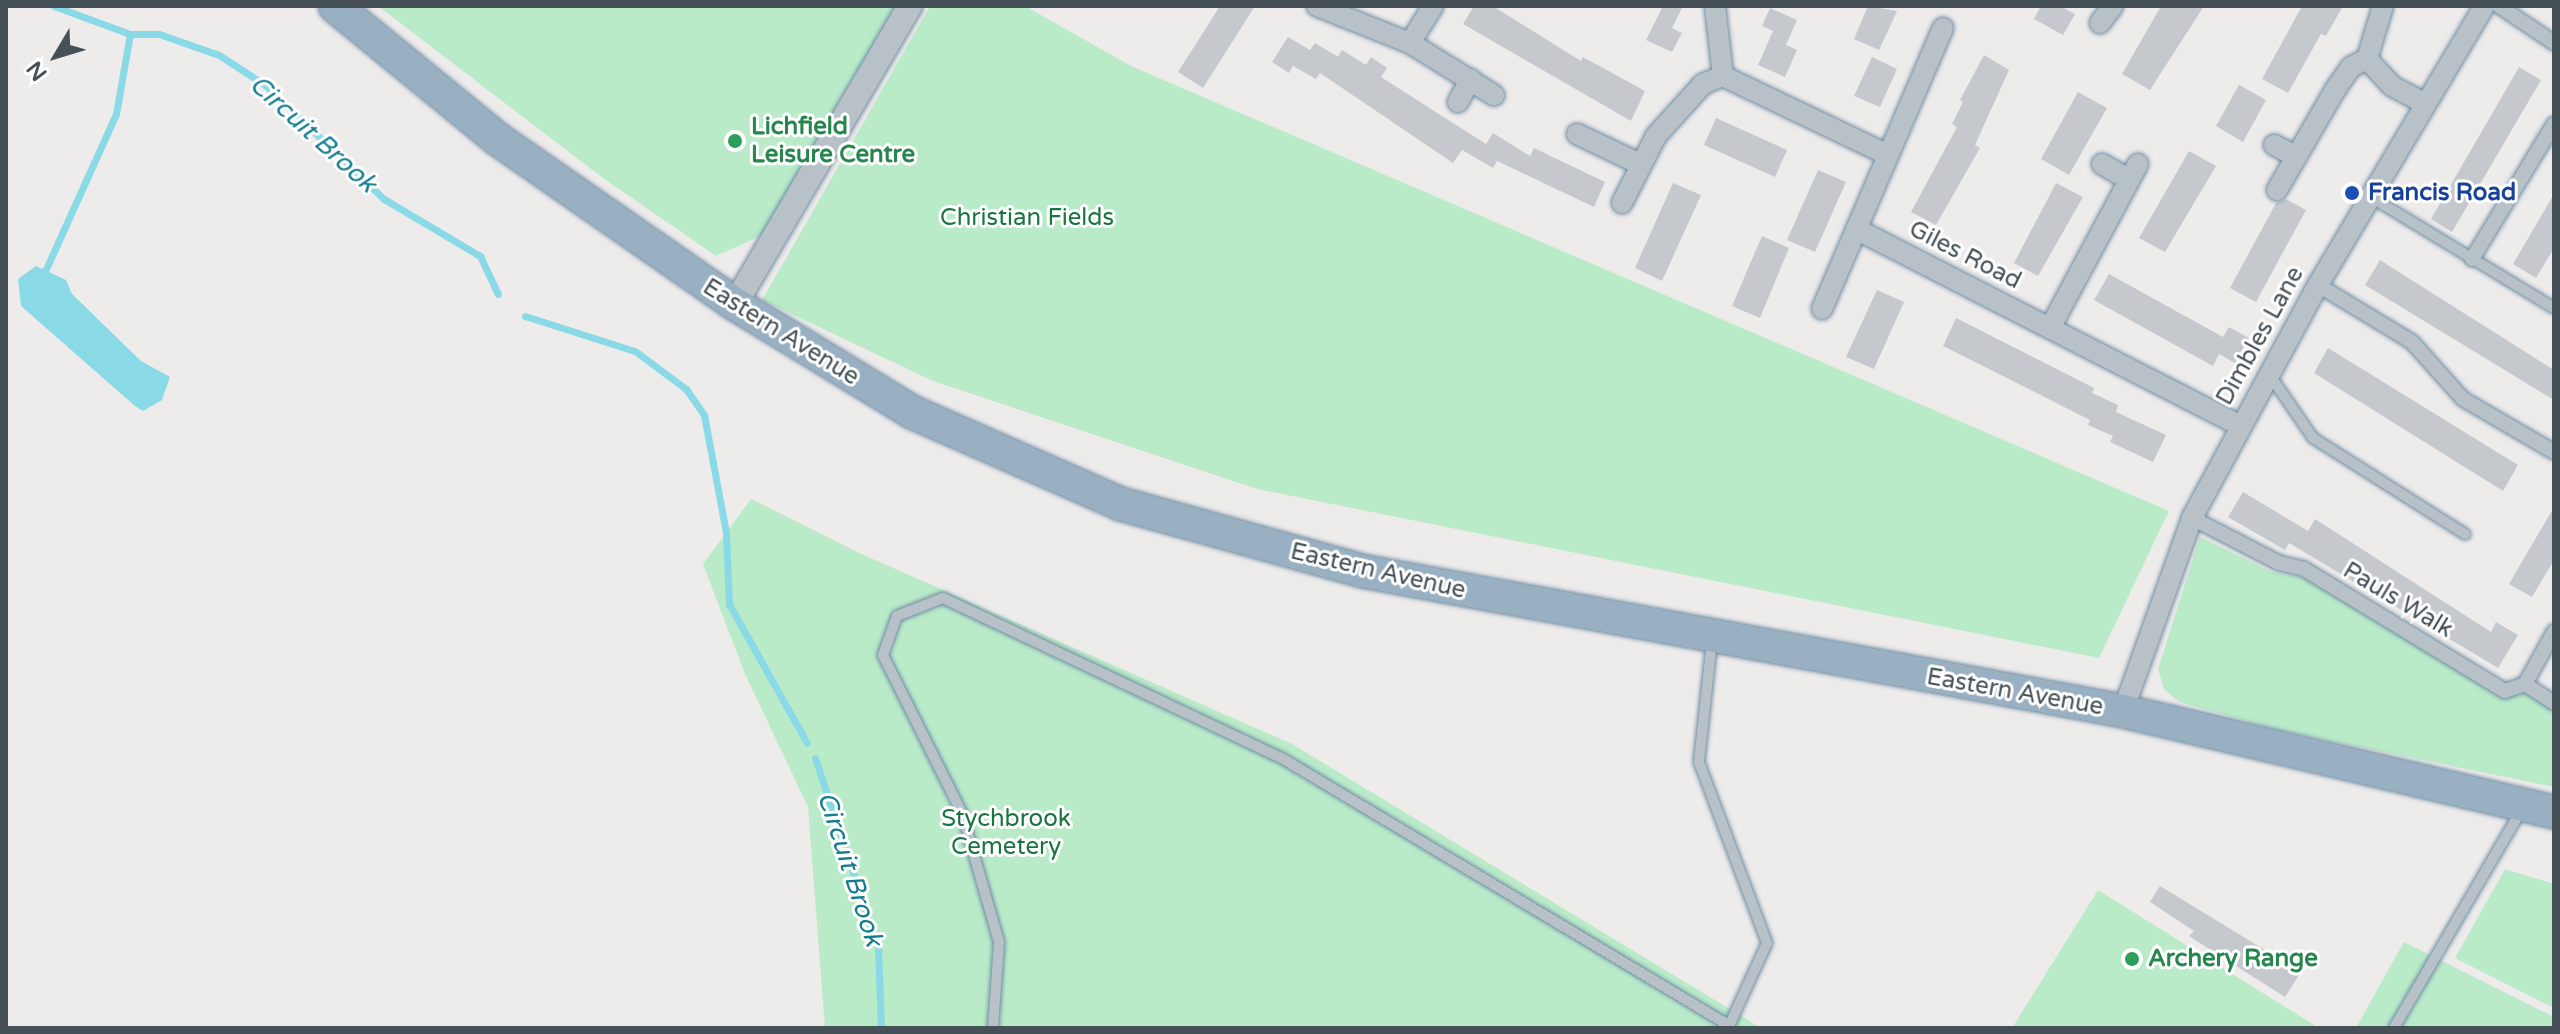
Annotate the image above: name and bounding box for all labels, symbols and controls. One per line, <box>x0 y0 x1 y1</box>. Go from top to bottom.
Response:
north arrow <box>16 16 96 96</box>
text: N <box>21 56 53 86</box>
water label: Circuit Brook <box>243 69 383 199</box>
place label: Lichfield Leisure Centre <box>751 113 915 169</box>
marker: Lichfield Leisure Centre <box>726 132 744 150</box>
place label: Francis Road <box>2368 179 2516 207</box>
marker: Francis Road <box>2343 184 2361 202</box>
park label: Christian Fields <box>940 204 1114 232</box>
street label: Giles Road <box>1904 215 2026 295</box>
street label: Dimbles Lane <box>2210 262 2310 410</box>
street label: Eastern Avenue <box>698 272 864 392</box>
street label: Eastern Avenue <box>1288 537 1468 605</box>
street label: Pauls Walk <box>2338 556 2458 644</box>
street label: Eastern Avenue <box>1925 662 2105 722</box>
water label: Circuit Brook <box>810 788 890 950</box>
park label: Stychbrook Cemetery <box>941 805 1071 861</box>
place label: Archery Range <box>2148 945 2318 973</box>
marker: Archery Range <box>2123 950 2141 968</box>

